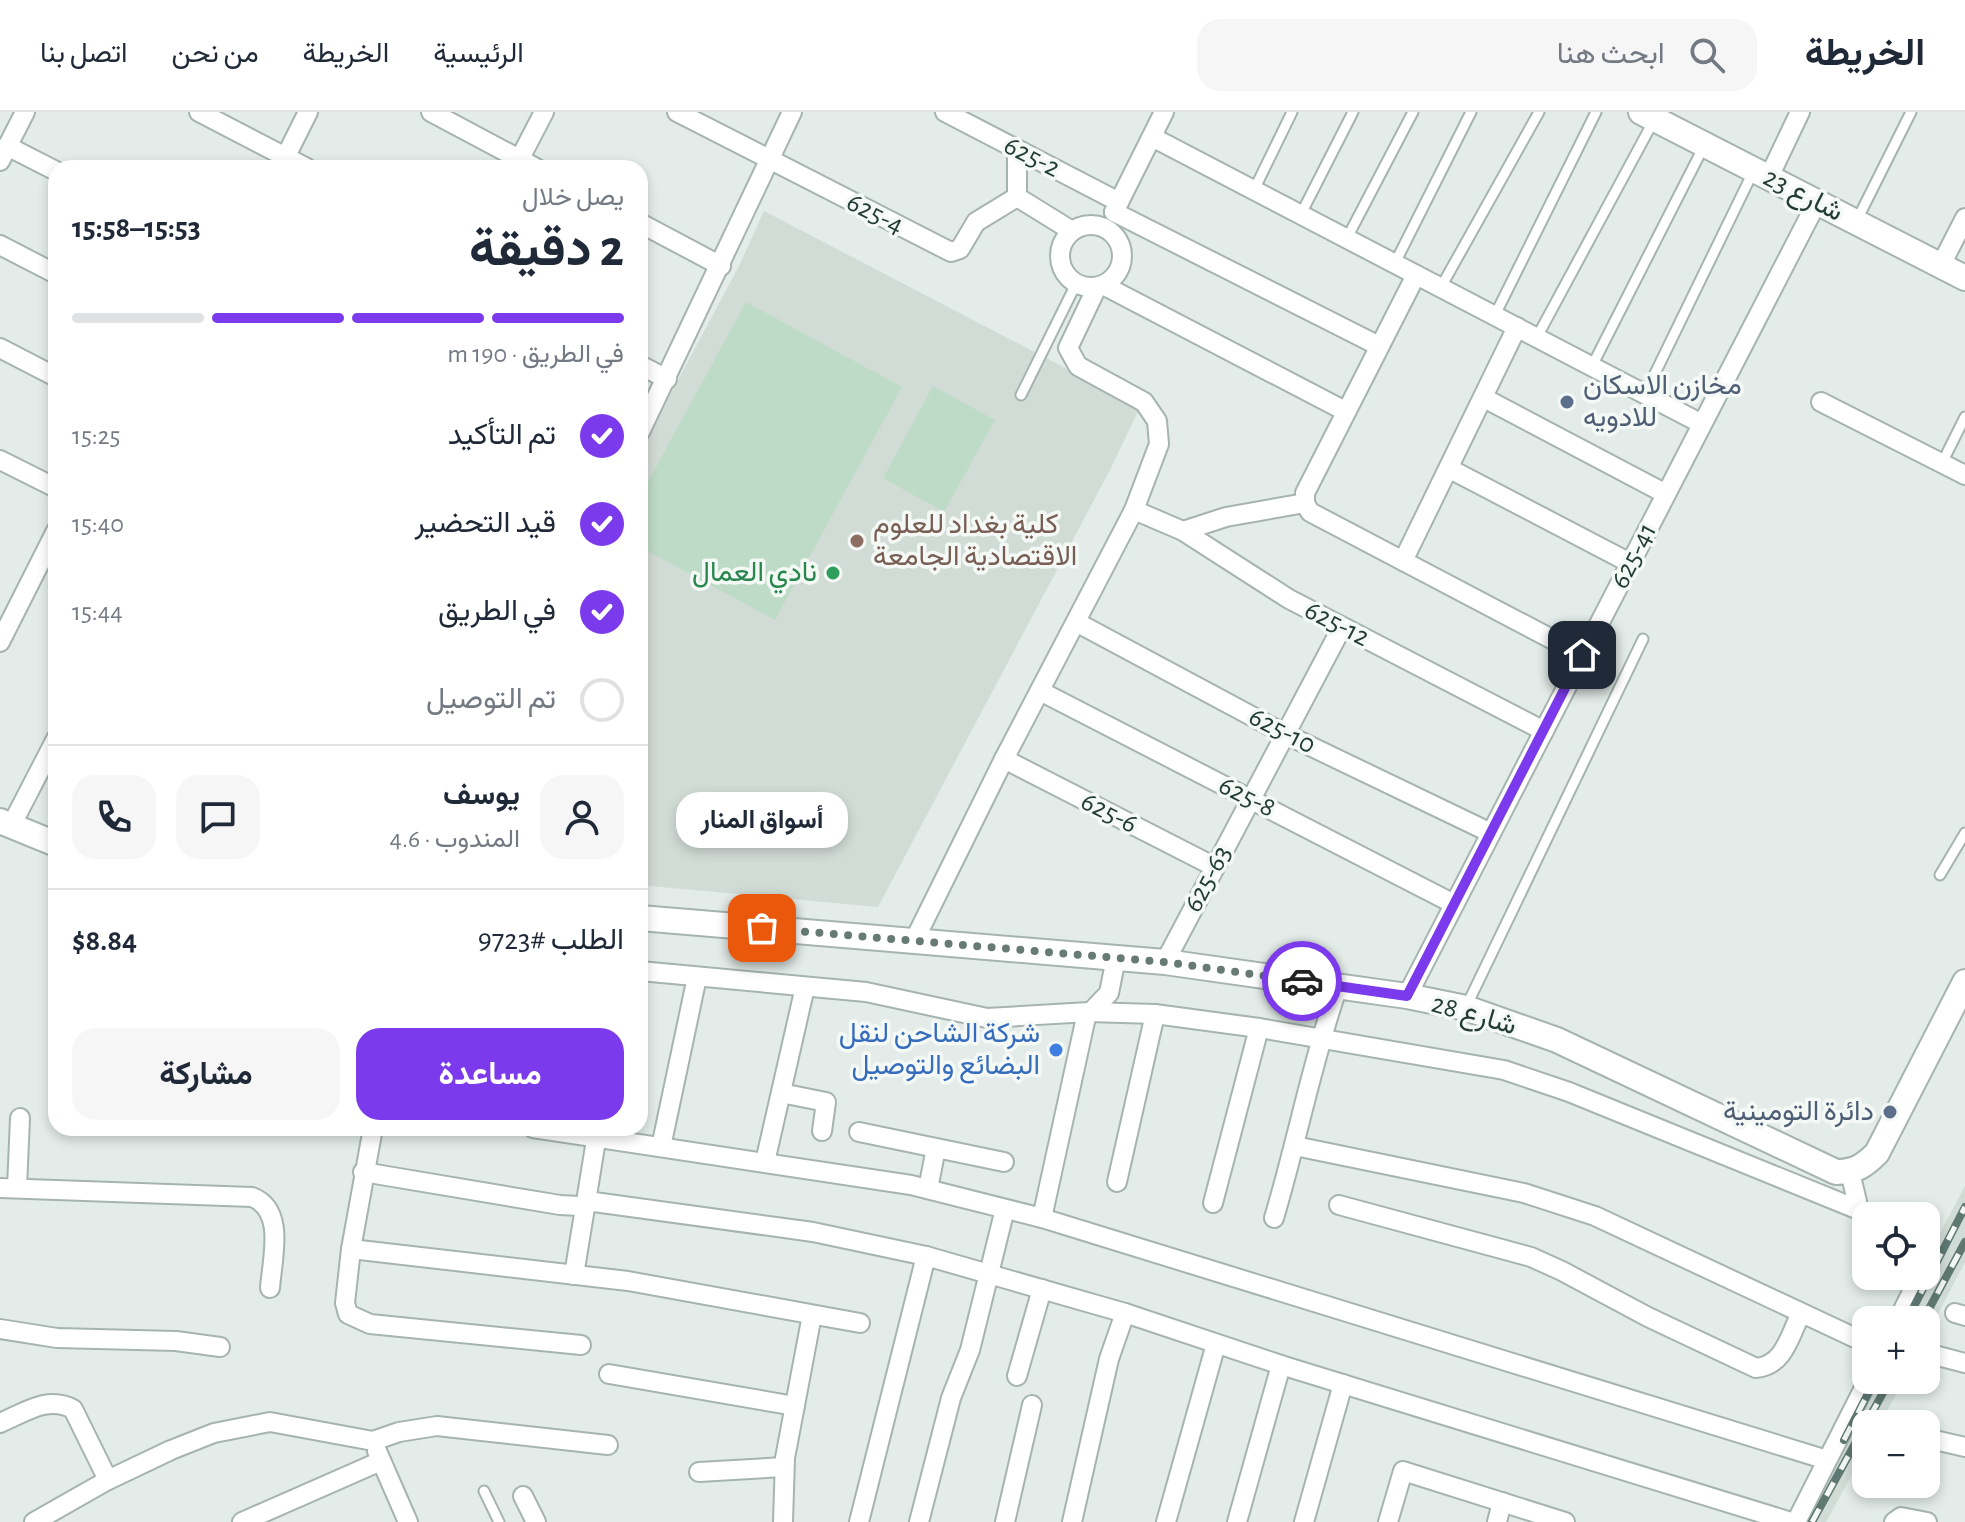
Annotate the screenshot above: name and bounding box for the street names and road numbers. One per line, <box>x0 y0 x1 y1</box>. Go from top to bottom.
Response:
street label: 625-2 <box>999 131 1065 183</box>
street label: شارع 23 <box>1757 163 1847 229</box>
street label: 625-4 <box>842 188 908 240</box>
street label: 625-41 <box>1606 519 1662 593</box>
street label: 625-12 <box>1300 596 1374 652</box>
street label: 625-10 <box>1244 702 1320 760</box>
street label: 625-8 <box>1214 771 1280 823</box>
street label: 625-6 <box>1076 787 1142 839</box>
street label: 625-63 <box>1179 841 1237 917</box>
street label: شارع 28 <box>1428 990 1520 1043</box>

